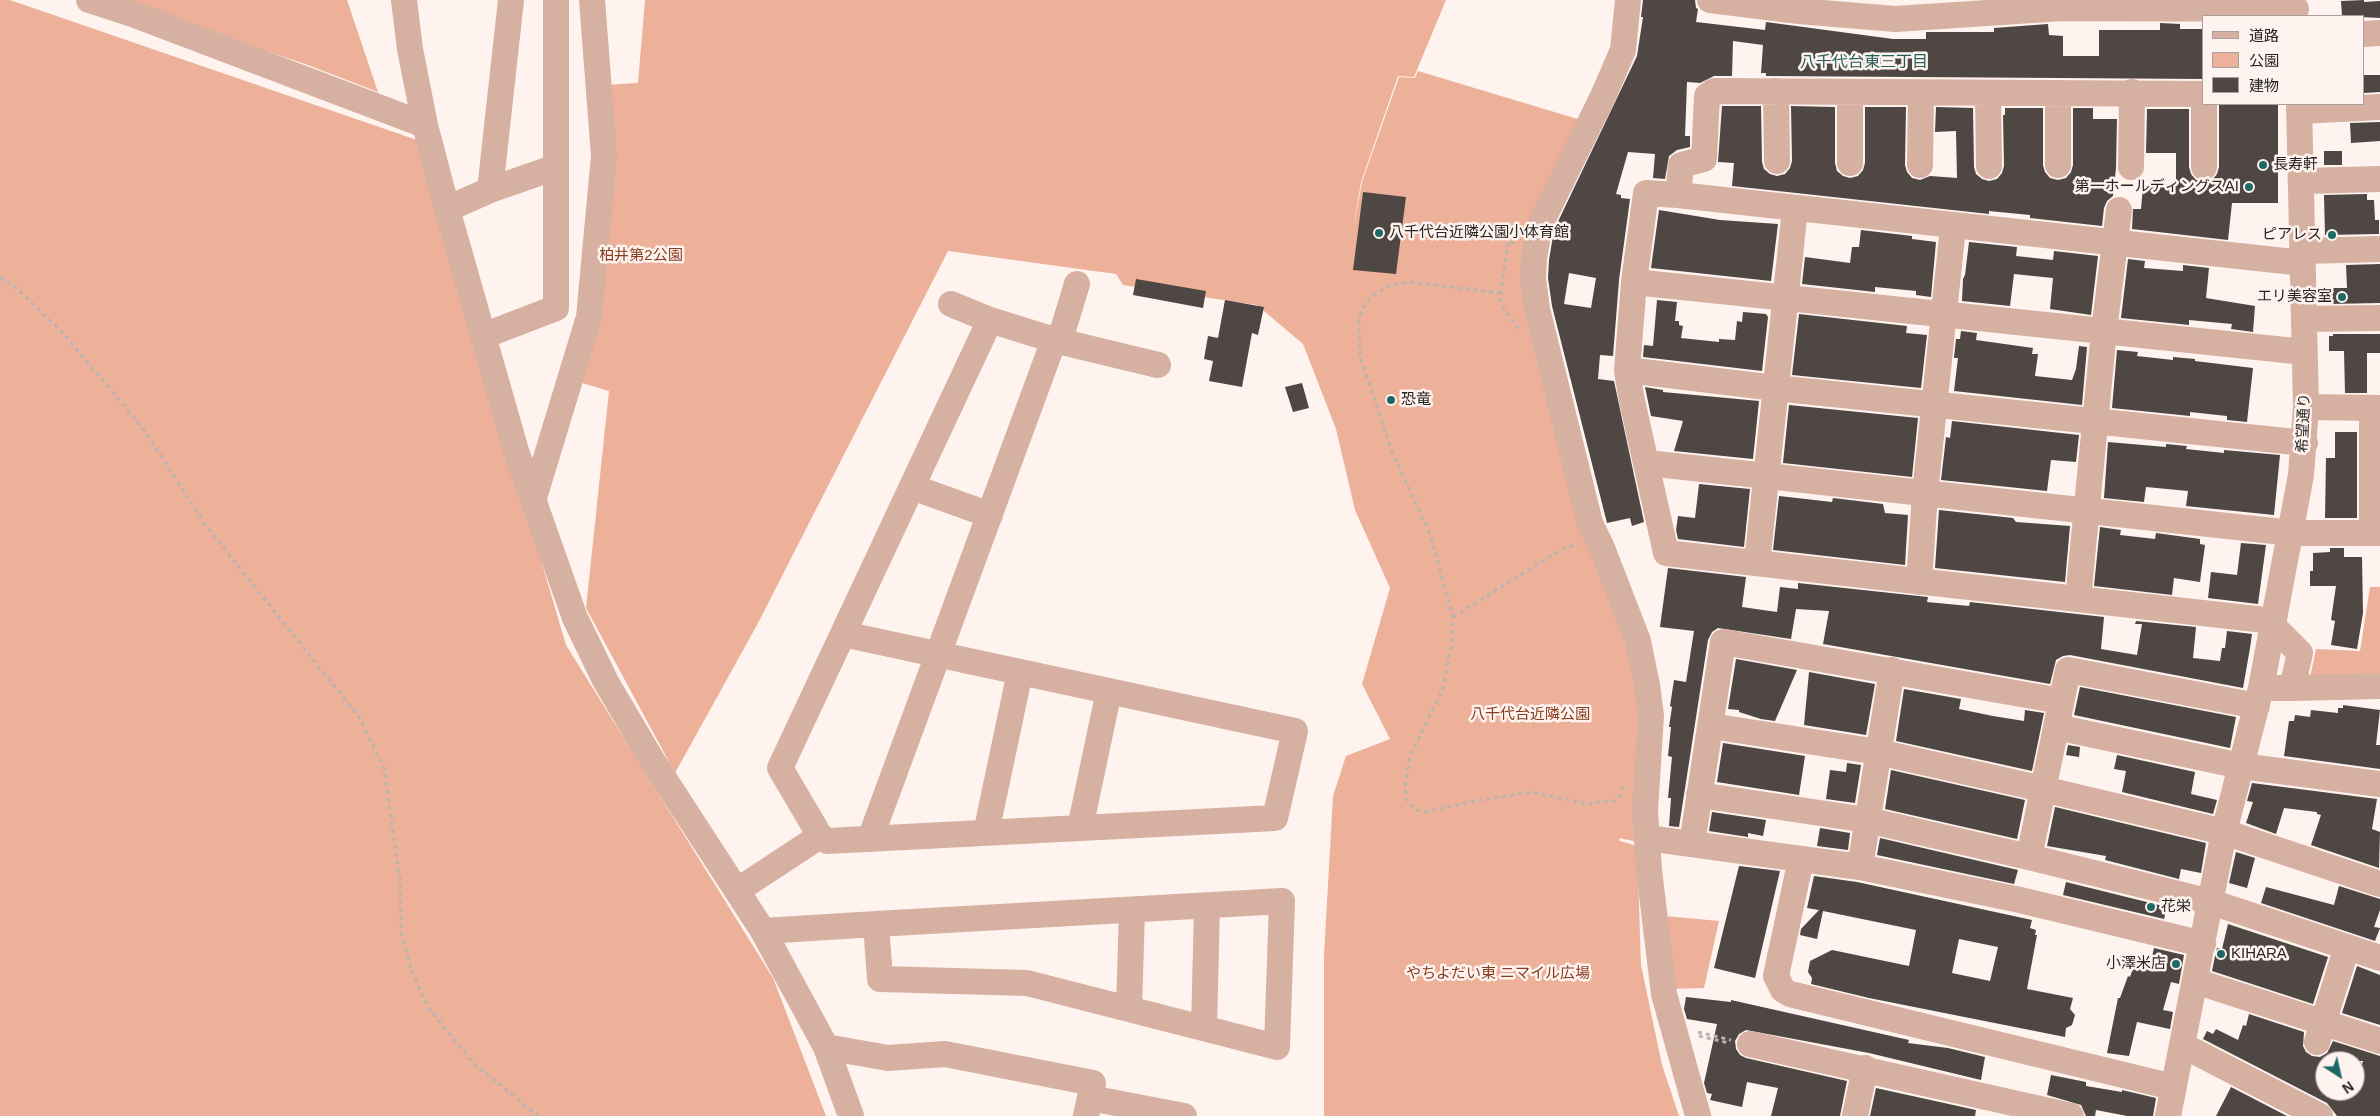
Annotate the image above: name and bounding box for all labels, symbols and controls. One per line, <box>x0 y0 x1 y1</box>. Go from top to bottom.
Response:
legend <box>2202 15 2365 105</box>
text: 道路 <box>2249 27 2279 44</box>
text: 公園 <box>2249 52 2279 69</box>
district label: 八千代台東三丁目 <box>1800 53 1928 73</box>
text: 建物 <box>2249 77 2279 94</box>
place label: 長寿軒 <box>2273 156 2318 174</box>
marker: 長寿軒 <box>2257 159 2269 171</box>
place label: 第一ホールディングスAI <box>2075 178 2239 196</box>
marker: 第一ホールディングスAI <box>2243 181 2255 193</box>
place label: 八千代台近隣公園小体育館 <box>1389 224 1569 242</box>
place label: ピアレス <box>2262 226 2322 244</box>
marker: 八千代台近隣公園小体育館 <box>1373 227 1385 239</box>
marker: ピアレス <box>2326 229 2338 241</box>
park label: 柏井第2公園 <box>599 247 683 265</box>
place label: エリ美容室 <box>2257 288 2332 306</box>
marker: エリ美容室 <box>2336 291 2348 303</box>
place label: 恐竜 <box>1401 391 1431 409</box>
street label: 希望通り <box>2294 393 2314 453</box>
marker: 恐竜 <box>1385 394 1397 406</box>
park label: 八千代台近隣公園 <box>1470 706 1590 724</box>
place label: 花栄 <box>2161 898 2191 916</box>
marker: 花栄 <box>2145 901 2157 913</box>
place label: KIHARA <box>2231 945 2287 963</box>
marker: KIHARA <box>2215 948 2227 960</box>
place label: 小澤米店 <box>2106 955 2166 973</box>
marker: 小澤米店 <box>2170 958 2182 970</box>
park label: やちよだい東 ニマイル広場 <box>1406 965 1590 983</box>
north arrow <box>2315 1051 2365 1101</box>
text: N <box>2339 1078 2357 1097</box>

